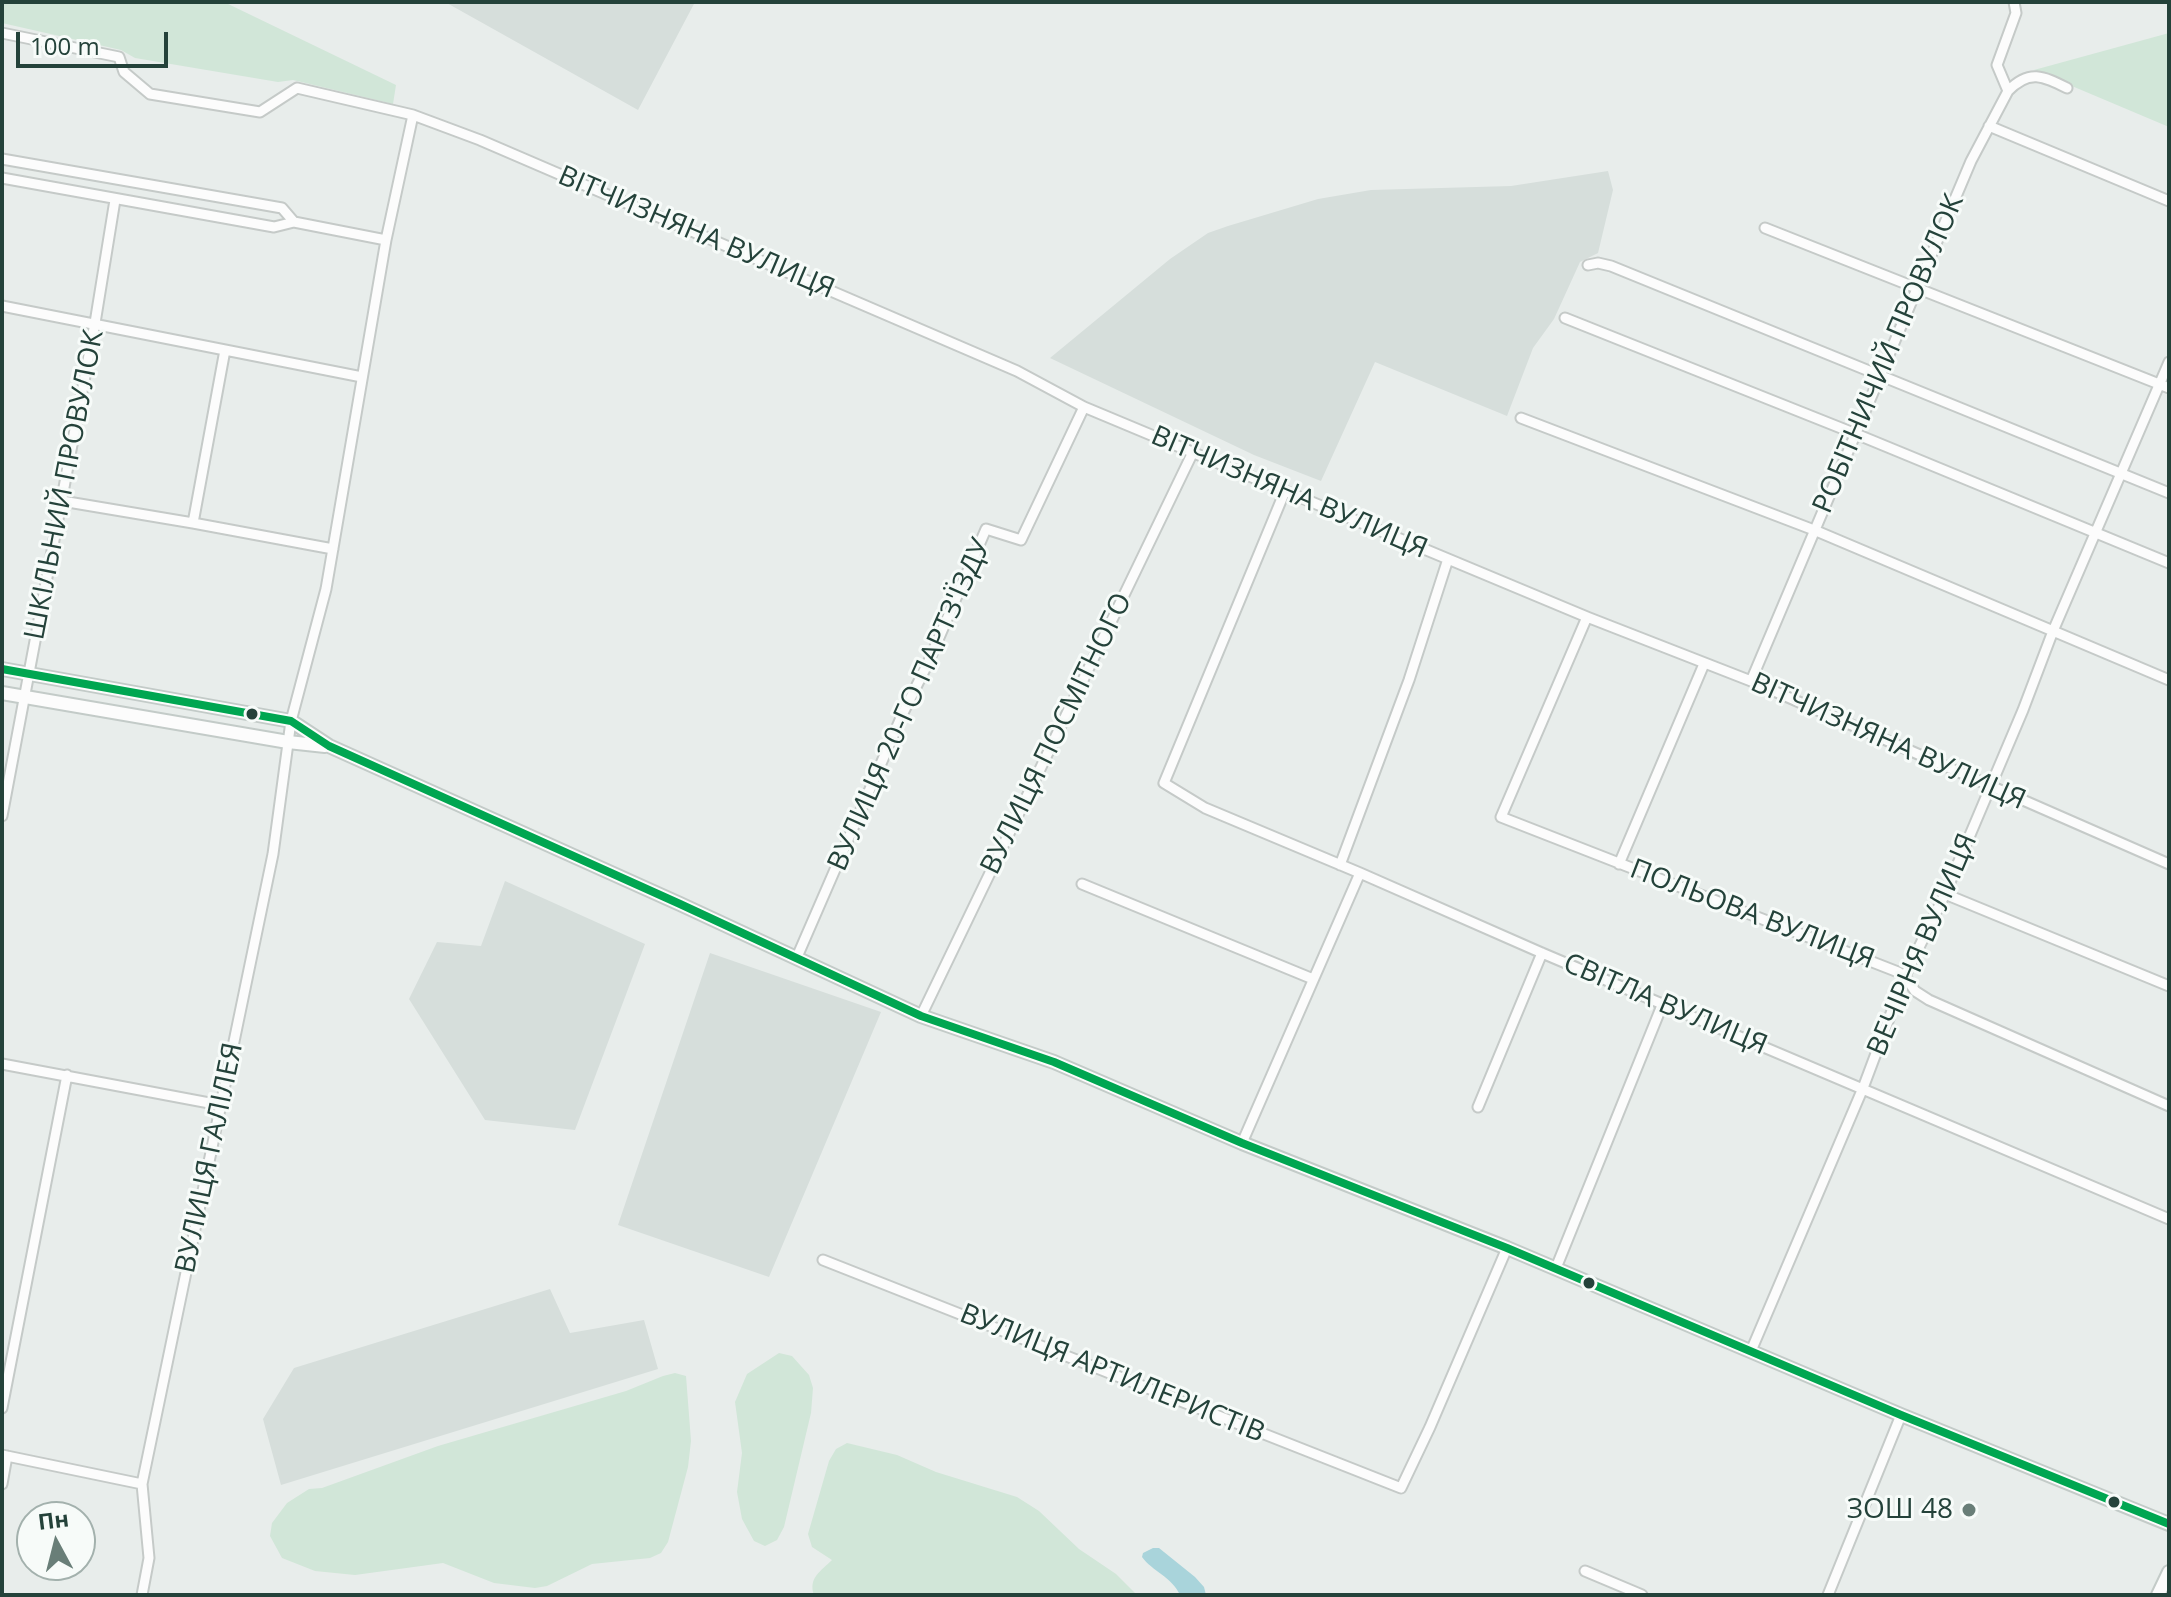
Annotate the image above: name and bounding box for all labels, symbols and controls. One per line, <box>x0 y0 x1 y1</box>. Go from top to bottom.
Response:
scale bar <box>20 16 172 66</box>
text: 100 m <box>30 29 100 62</box>
street label: ВІТЧИЗНЯНА ВУЛИЦЯ <box>553 160 839 306</box>
street label: РОБІТНИЧИЙ ПРОВУЛОК <box>1807 190 1971 518</box>
street label: ШКІЛЬНИЙ ПРОВУЛОК <box>18 327 112 643</box>
street label: ВІТЧИЗНЯНА ВУЛИЦЯ <box>1146 420 1432 566</box>
street label: ВУЛИЦЯ 20-ГО ПАРТЗ'ЇЗДУ <box>821 534 999 876</box>
street label: ВУЛИЦЯ ПОСМІТНОГО <box>974 588 1140 880</box>
street label: ВІТЧИЗНЯНА ВУЛИЦЯ <box>1746 666 2030 818</box>
unlabelled marker <box>244 706 260 722</box>
street label: ВЕЧІРНЯ ВУЛИЦЯ <box>1861 829 1985 1061</box>
street label: ПОЛЬОВА ВУЛИЦЯ <box>1625 853 1879 977</box>
street label: СВІТЛА ВУЛИЦЯ <box>1558 947 1772 1063</box>
street label: ВУЛИЦЯ ГАЛІЛЕЯ <box>169 1040 251 1276</box>
unlabelled marker <box>1581 1275 1597 1291</box>
street label: ВУЛИЦЯ АРТИЛЕРИСТІВ <box>955 1297 1269 1451</box>
place label: ЗОШ 48 <box>1847 1493 1953 1527</box>
unlabelled marker <box>2106 1494 2122 1510</box>
north arrow <box>16 1501 96 1581</box>
marker: ЗОШ 48 <box>1960 1501 1978 1519</box>
text: Пн <box>36 1502 71 1536</box>

